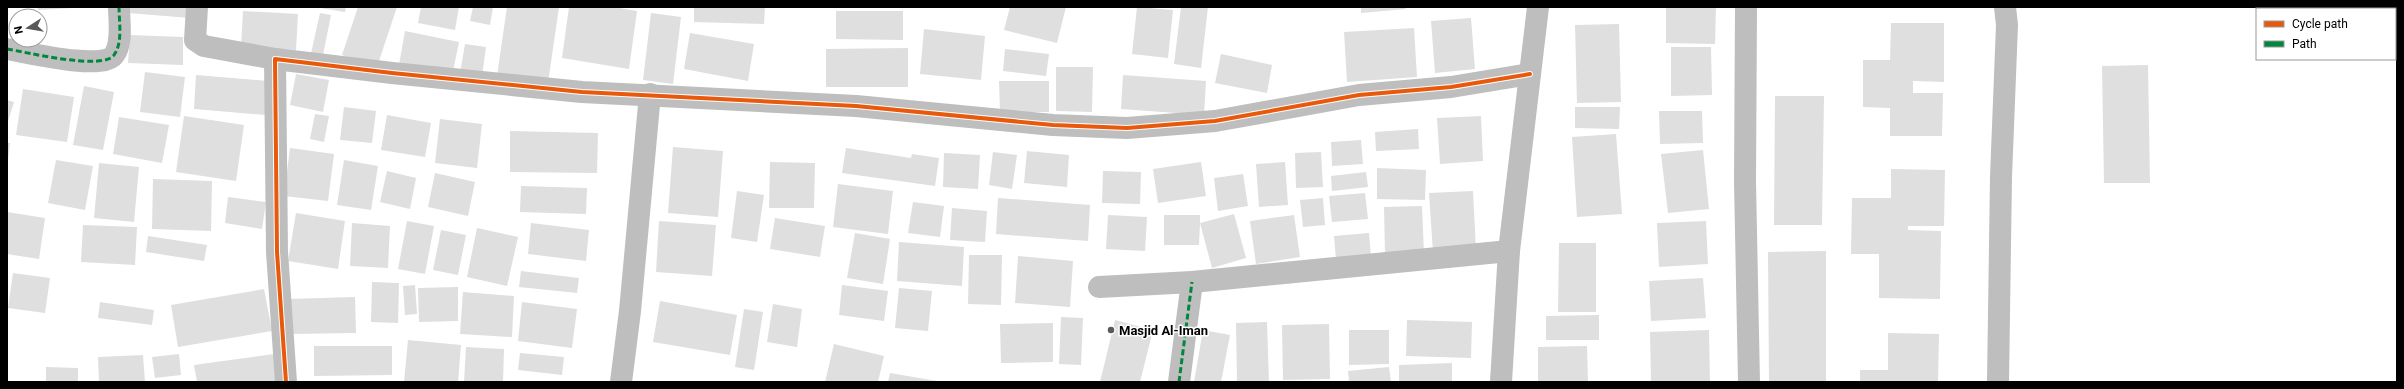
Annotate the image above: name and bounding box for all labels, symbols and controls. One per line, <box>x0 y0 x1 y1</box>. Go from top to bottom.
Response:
north arrow <box>8 8 48 48</box>
legend <box>2256 8 2396 60</box>
text: Cycle path <box>2292 17 2348 31</box>
text: N <box>11 25 26 35</box>
text: Path <box>2292 37 2317 51</box>
place label: Masjid Al-Iman <box>1119 323 1208 338</box>
marker: Masjid Al-Iman <box>1106 325 1116 335</box>

